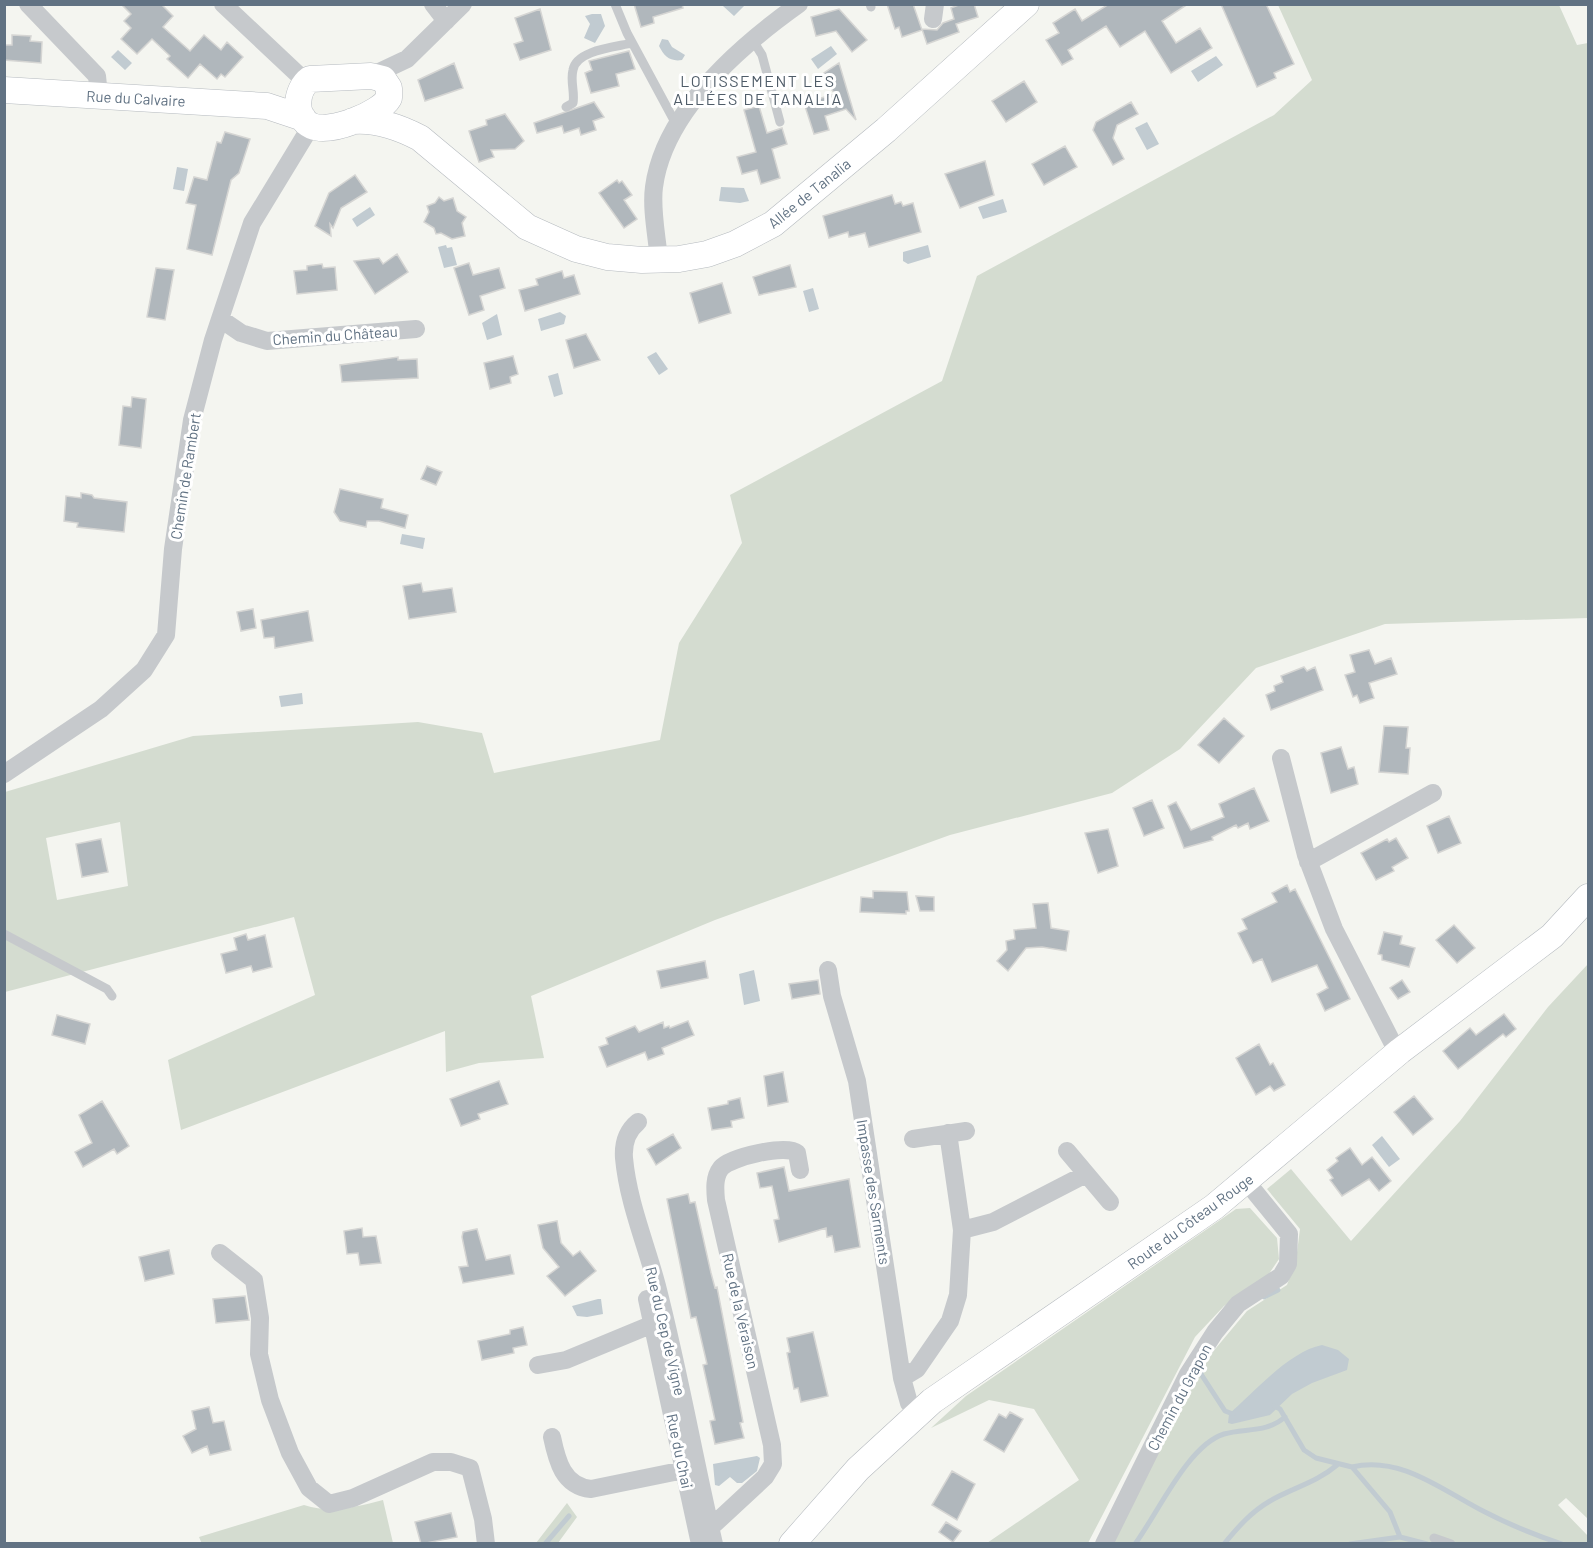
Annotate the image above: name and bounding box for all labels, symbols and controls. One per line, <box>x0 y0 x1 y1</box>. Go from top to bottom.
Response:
district label: LOTISSEMENT LES ALLÉES DE TANALIA <box>673 71 843 108</box>
street label: Rue du Calvaire <box>86 86 186 110</box>
street label: Allée de Tanalia <box>764 154 854 232</box>
street label: Chemin du Château <box>272 322 398 348</box>
street label: Chemin de Rambert <box>166 411 204 541</box>
street label: Impasse des Sarments <box>854 1118 894 1266</box>
street label: Route du Côteau Rouge <box>1124 1169 1256 1273</box>
street label: Rue de la Véraison <box>719 1251 763 1371</box>
street label: Rue du Cep de Vigne <box>642 1265 690 1397</box>
street label: Chemin du Grapon <box>1143 1341 1215 1453</box>
street label: Rue du Chai <box>663 1412 697 1490</box>

